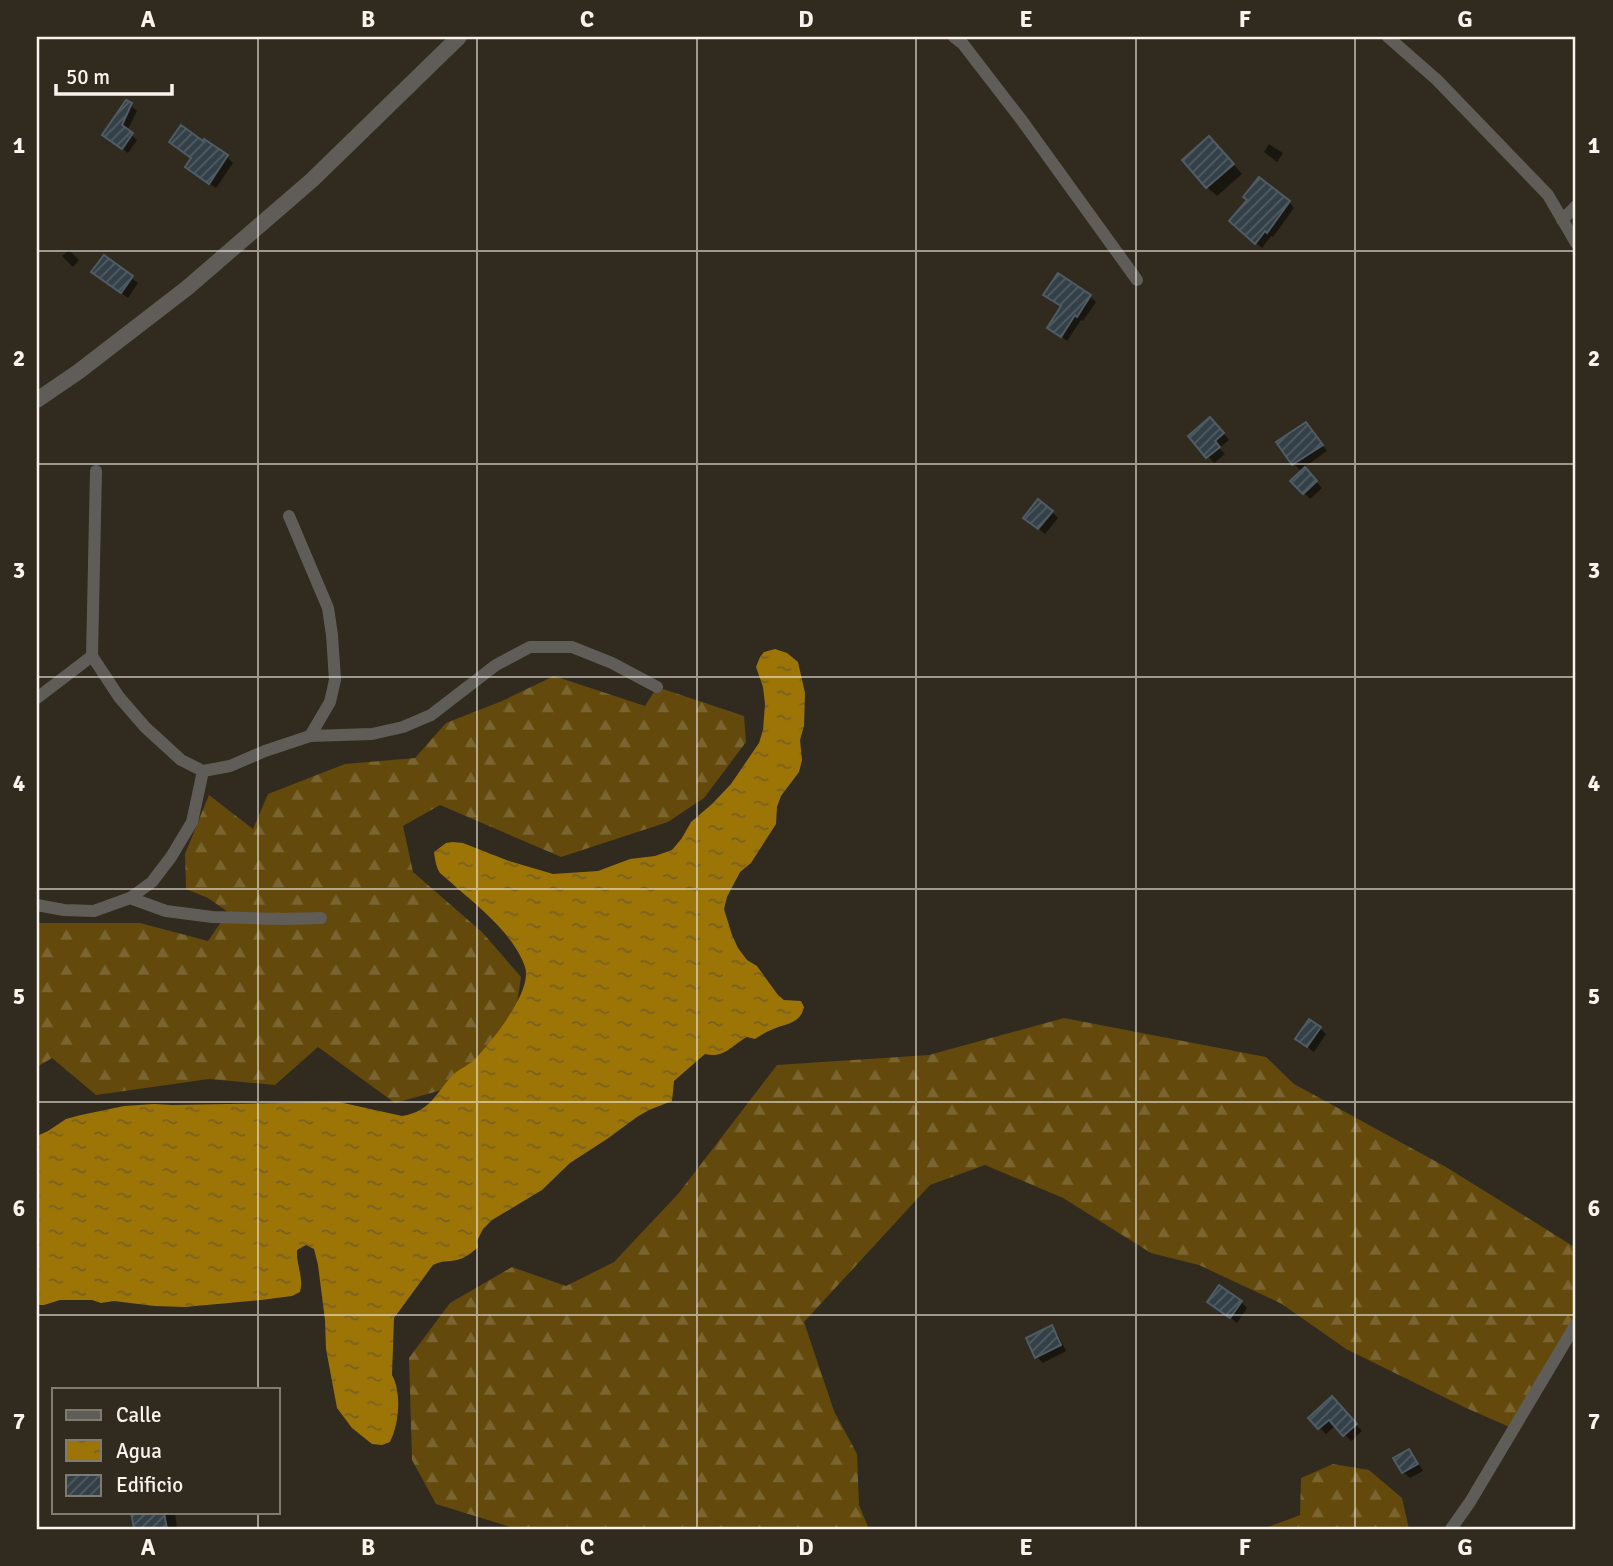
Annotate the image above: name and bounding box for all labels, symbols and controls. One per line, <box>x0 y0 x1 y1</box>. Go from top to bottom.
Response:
text: A <box>141 5 156 34</box>
text: B <box>361 5 375 34</box>
text: C <box>580 5 594 34</box>
text: D <box>798 5 814 34</box>
text: E <box>1019 5 1033 34</box>
text: F <box>1239 5 1251 34</box>
text: G <box>1457 5 1473 34</box>
scale bar <box>56 52 172 96</box>
text: 50 m <box>66 64 110 90</box>
text: 1 <box>13 131 25 160</box>
text: 1 <box>1588 131 1600 160</box>
text: 2 <box>13 344 25 373</box>
text: 2 <box>1588 344 1600 373</box>
text: 3 <box>13 556 25 585</box>
text: 3 <box>1588 556 1600 585</box>
text: 4 <box>13 769 25 798</box>
text: 4 <box>1588 769 1600 798</box>
text: 5 <box>13 982 25 1011</box>
text: 5 <box>1588 982 1600 1011</box>
text: 6 <box>13 1194 25 1223</box>
text: 6 <box>1588 1194 1600 1223</box>
legend <box>52 1388 280 1514</box>
text: Calle <box>116 1402 162 1428</box>
text: 7 <box>13 1407 25 1436</box>
text: 7 <box>1588 1407 1600 1436</box>
text: Agua <box>116 1438 162 1464</box>
text: Edificio <box>116 1472 183 1498</box>
text: A <box>141 1533 156 1562</box>
text: B <box>361 1533 375 1562</box>
text: C <box>580 1533 594 1562</box>
text: D <box>798 1533 814 1562</box>
text: E <box>1019 1533 1033 1562</box>
text: F <box>1239 1533 1251 1562</box>
text: G <box>1457 1533 1473 1562</box>

